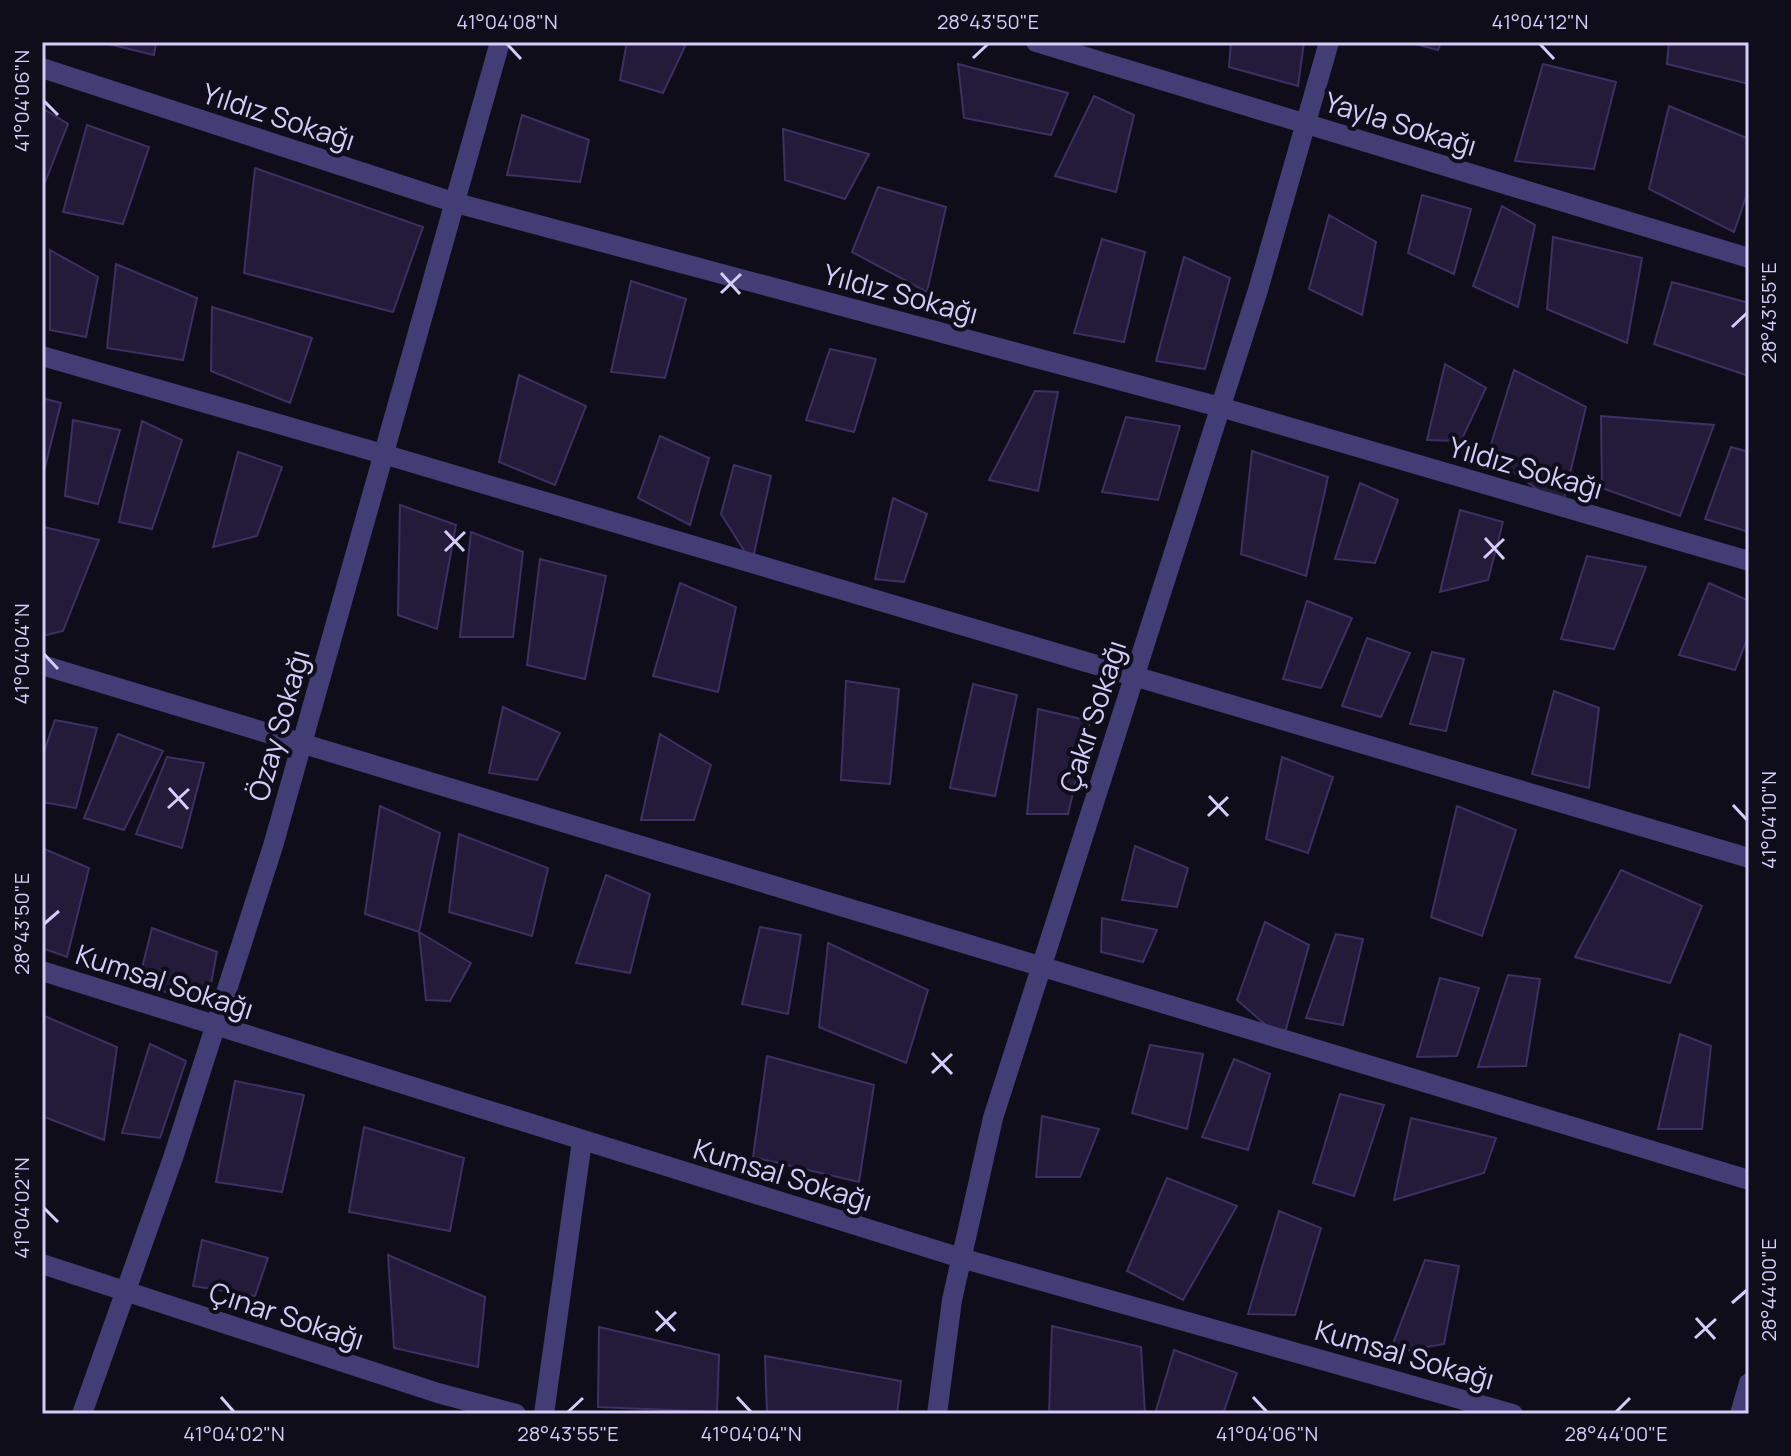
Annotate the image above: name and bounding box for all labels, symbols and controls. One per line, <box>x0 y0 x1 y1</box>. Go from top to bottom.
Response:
text: 41°04'08"N <box>456 8 558 35</box>
text: 28°43'50"E <box>937 8 1039 35</box>
text: 41°04'12"N <box>1492 8 1588 35</box>
text: 41°04'06"N <box>8 50 35 152</box>
street label: Yıldız Sokağı <box>198 73 360 159</box>
street label: Yayla Sokağı <box>1320 82 1482 164</box>
street label: Yıldız Sokağı <box>819 254 983 332</box>
text: 28°43'55"E <box>1755 262 1782 364</box>
street label: Yıldız Sokağı <box>1445 427 1607 507</box>
text: 41°04'04"N <box>8 603 35 705</box>
street label: Çakır Sokağı <box>1050 635 1134 797</box>
street label: Özay Sokağı <box>238 645 318 805</box>
text: 41°04'10"N <box>1755 771 1782 869</box>
text: 28°43'50"E <box>8 873 35 975</box>
street label: Kumsal Sokağı <box>71 934 259 1028</box>
street label: Kumsal Sokağı <box>689 1129 877 1219</box>
text: 41°04'02"N <box>8 1157 35 1259</box>
text: 28°44'00"E <box>1755 1238 1782 1342</box>
street label: Çınar Sokağı <box>205 1272 369 1358</box>
street label: Kumsal Sokağı <box>1311 1310 1499 1398</box>
text: 41°04'02"N <box>183 1420 285 1447</box>
text: 28°43'55"E <box>517 1420 619 1447</box>
text: 41°04'04"N <box>700 1420 802 1447</box>
text: 41°04'06"N <box>1216 1420 1318 1447</box>
text: 28°44'00"E <box>1564 1420 1668 1447</box>

